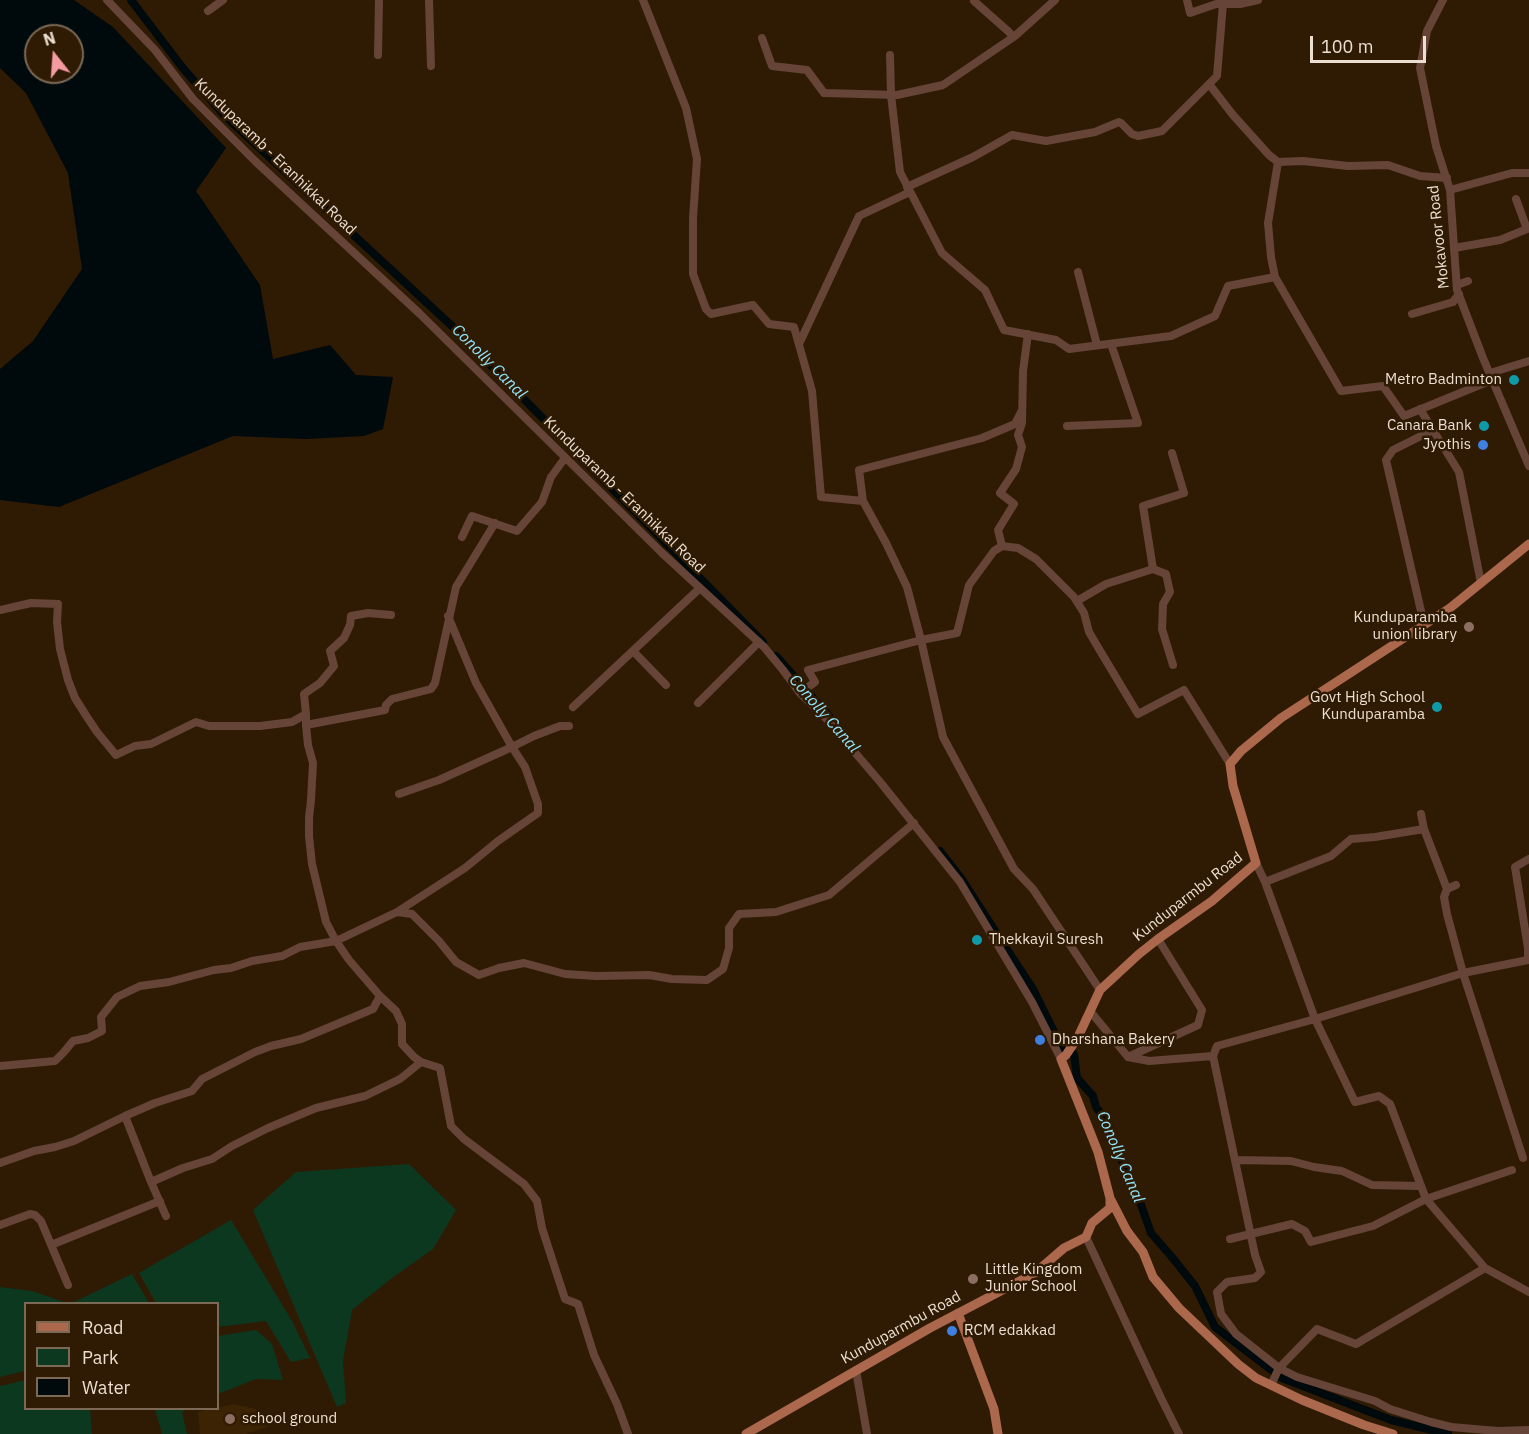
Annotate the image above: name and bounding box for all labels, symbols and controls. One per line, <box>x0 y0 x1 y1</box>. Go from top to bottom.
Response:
north arrow <box>24 24 84 84</box>
scale bar <box>1313 24 1428 62</box>
text: N <box>41 27 58 50</box>
text: 100 m <box>1321 35 1373 58</box>
street label: Kunduparamb - Eranhikkal Road <box>191 75 359 239</box>
street label: Mokavoor Road <box>1425 184 1453 290</box>
water label: Conolly Canal <box>448 321 530 403</box>
place label: Metro Badminton <box>1385 371 1502 389</box>
marker: Metro Badminton <box>1507 373 1521 387</box>
street label: Kunduparamb - Eranhikkal Road <box>540 413 708 577</box>
place label: Canara Bank <box>1387 417 1472 435</box>
marker: Canara Bank <box>1477 419 1491 433</box>
place label: Jyothis <box>1423 436 1471 454</box>
marker: Jyothis <box>1476 438 1490 452</box>
place label: Kunduparamba union library <box>1353 609 1457 644</box>
marker: Kunduparamba union library <box>1462 620 1476 634</box>
water label: Conolly Canal <box>785 671 863 757</box>
place label: Govt High School Kunduparamba <box>1310 689 1425 724</box>
marker: Govt High School Kunduparamba <box>1430 700 1444 714</box>
street label: Kunduparmbu Road <box>1130 849 1246 945</box>
place label: Thekkayil Suresh <box>989 931 1104 949</box>
marker: Thekkayil Suresh <box>970 933 984 947</box>
place label: Dharshana Bakery <box>1052 1031 1175 1049</box>
marker: Dharshana Bakery <box>1033 1033 1047 1047</box>
water label: Conolly Canal <box>1092 1108 1148 1206</box>
place label: Little Kingdom Junior School <box>985 1261 1082 1296</box>
marker: Little Kingdom Junior School <box>966 1272 980 1286</box>
street label: Kunduparmbu Road <box>838 1288 964 1368</box>
legend <box>24 1302 219 1410</box>
text: Road <box>82 1316 123 1339</box>
place label: RCM edakkad <box>964 1322 1056 1340</box>
marker: RCM edakkad <box>945 1324 959 1338</box>
text: Park <box>82 1346 118 1369</box>
text: Water <box>82 1376 130 1399</box>
place label: school ground <box>242 1410 337 1428</box>
marker: school ground <box>223 1412 237 1426</box>

